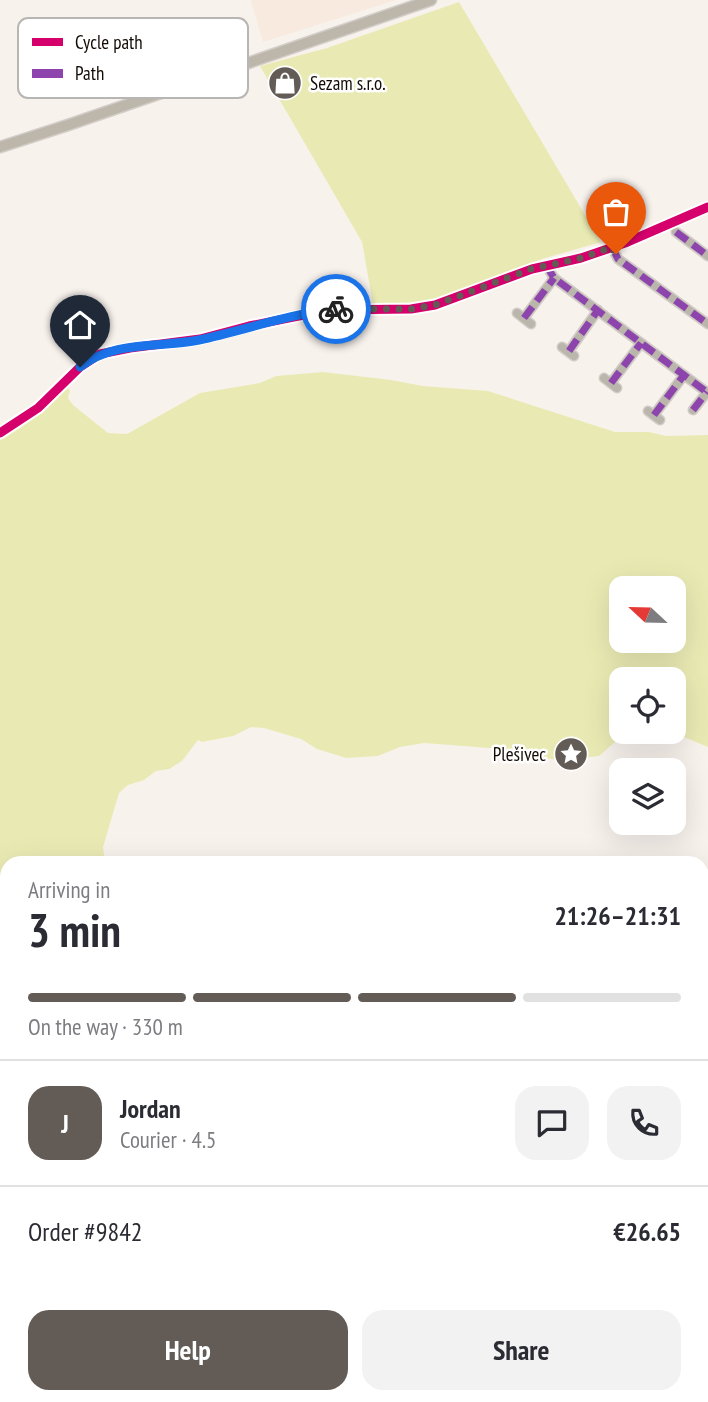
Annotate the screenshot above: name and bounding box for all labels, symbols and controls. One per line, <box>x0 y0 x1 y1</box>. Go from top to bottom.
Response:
legend <box>18 18 248 98</box>
text: Cycle path <box>75 30 143 54</box>
text: Path <box>75 61 104 85</box>
shop icon: Sezam s.r.o. <box>266 64 304 102</box>
place label: Sezam s.r.o. <box>310 71 386 95</box>
pin <box>586 182 646 254</box>
icon: bag <box>597 193 635 231</box>
courier <box>301 274 371 344</box>
icon: bike <box>317 290 355 328</box>
pin <box>50 295 110 367</box>
icon: home <box>61 306 99 344</box>
north arrow <box>609 576 686 653</box>
map controls <box>609 576 686 835</box>
button: locate <box>609 667 686 744</box>
place icon: Plešivec <box>552 735 590 773</box>
place label: Plešivec <box>493 742 546 766</box>
button: layers <box>609 758 686 835</box>
text: Arriving in <box>28 875 110 904</box>
text: 21:26–21:31 <box>554 899 681 932</box>
text: 3 min <box>28 900 121 960</box>
text: On the way · 330 m <box>28 1012 183 1041</box>
button: chat <box>515 1086 589 1160</box>
button: phone <box>607 1086 681 1160</box>
text: Jordan <box>120 1092 181 1125</box>
text: J <box>61 1107 69 1140</box>
text: Courier · 4.5 <box>120 1125 216 1154</box>
text: Order #9842 <box>28 1215 143 1248</box>
text: €26.65 <box>613 1215 681 1248</box>
button: Help <box>28 1310 348 1390</box>
button: Share <box>362 1310 681 1390</box>

